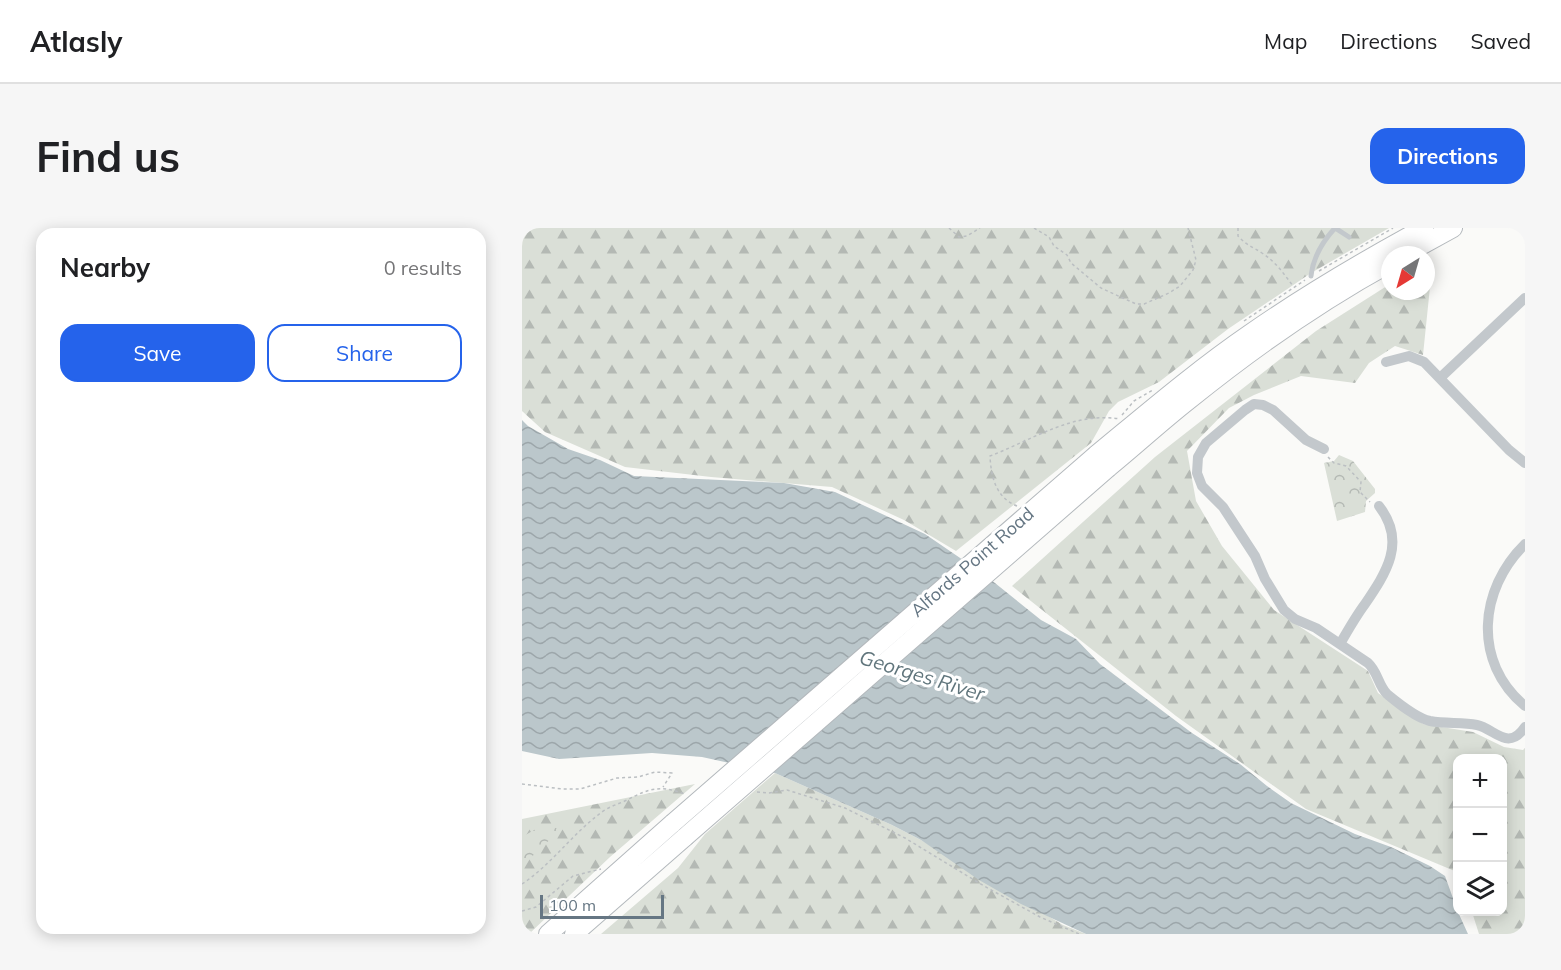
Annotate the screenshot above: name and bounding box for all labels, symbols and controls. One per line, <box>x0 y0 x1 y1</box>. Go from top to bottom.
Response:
text: Atlasly <box>30 24 122 59</box>
text: Map <box>1264 28 1307 54</box>
text: Directions <box>1340 28 1437 54</box>
text: Saved <box>1470 28 1531 54</box>
button: Directions <box>1370 128 1525 184</box>
text: Find us <box>36 130 180 183</box>
north arrow <box>1381 246 1435 300</box>
text: Nearby <box>60 251 150 284</box>
text: 0 results <box>384 255 462 280</box>
button: Save <box>60 324 255 382</box>
button: Share <box>267 324 462 382</box>
street label: Alfords Point Road <box>906 502 1038 622</box>
water label: Georges River <box>856 644 988 706</box>
map controls <box>1453 754 1507 916</box>
button: + <box>1453 754 1507 808</box>
button: − <box>1453 808 1507 862</box>
button: layers <box>1453 862 1507 916</box>
scale bar <box>540 892 664 920</box>
text: 100 m <box>549 895 596 915</box>

